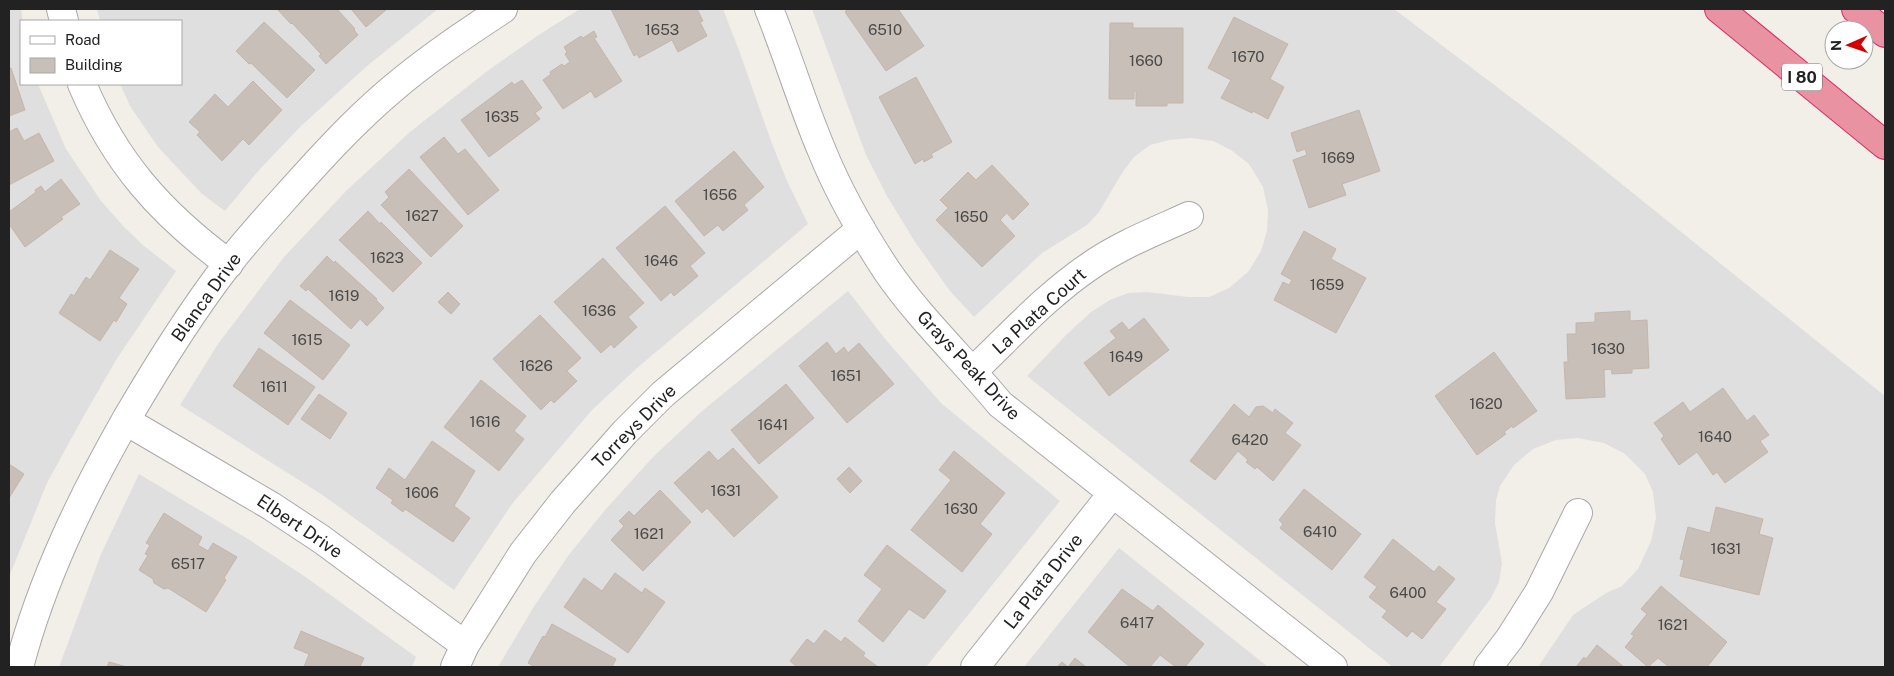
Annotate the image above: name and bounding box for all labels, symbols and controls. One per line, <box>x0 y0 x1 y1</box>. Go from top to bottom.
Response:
legend <box>20 20 182 85</box>
north arrow <box>1824 20 1874 70</box>
house number: 1653 <box>645 21 679 38</box>
house number: 6510 <box>868 21 902 38</box>
text: Road <box>65 31 101 48</box>
text: N <box>1828 40 1844 51</box>
house number: 1670 <box>1231 48 1265 65</box>
house number: 1660 <box>1129 52 1163 69</box>
text: Building <box>65 56 123 73</box>
road number: I 80 <box>1782 64 1822 90</box>
house number: 1635 <box>485 108 519 125</box>
house number: 1669 <box>1321 149 1355 166</box>
house number: 1656 <box>703 186 737 203</box>
house number: 1627 <box>405 207 439 224</box>
house number: 1650 <box>954 208 988 225</box>
street label: Blanca Drive <box>167 248 245 346</box>
house number: 1623 <box>370 249 404 266</box>
house number: 1646 <box>644 252 678 269</box>
street label: La Plata Court <box>988 263 1090 359</box>
house number: 1659 <box>1310 276 1344 293</box>
house number: 1619 <box>329 287 359 304</box>
house number: 1636 <box>582 302 616 319</box>
street label: Grays Peak Drive <box>913 306 1025 424</box>
house number: 1615 <box>291 331 323 348</box>
house number: 1630 <box>1591 340 1625 357</box>
house number: 1649 <box>1109 348 1143 365</box>
house number: 1626 <box>519 357 553 374</box>
house number: 1651 <box>830 367 862 384</box>
house number: 1611 <box>260 378 288 395</box>
street label: Torreys Drive <box>588 380 680 472</box>
house number: 1620 <box>1469 395 1503 412</box>
house number: 1616 <box>470 413 500 430</box>
house number: 1641 <box>758 416 788 433</box>
house number: 1640 <box>1698 428 1732 445</box>
house number: 6420 <box>1232 431 1268 448</box>
house number: 1631 <box>711 482 741 499</box>
house number: 1606 <box>405 484 439 501</box>
street label: Elbert Drive <box>253 490 347 562</box>
house number: 1630 <box>944 500 978 517</box>
house number: 6410 <box>1303 523 1337 540</box>
house number: 1621 <box>634 525 664 542</box>
street label: La Plata Drive <box>999 529 1087 633</box>
house number: 1631 <box>1711 540 1741 557</box>
house number: 6517 <box>171 555 205 572</box>
house number: 6400 <box>1389 584 1427 601</box>
house number: 6417 <box>1120 614 1154 631</box>
house number: 1621 <box>1658 616 1688 633</box>

